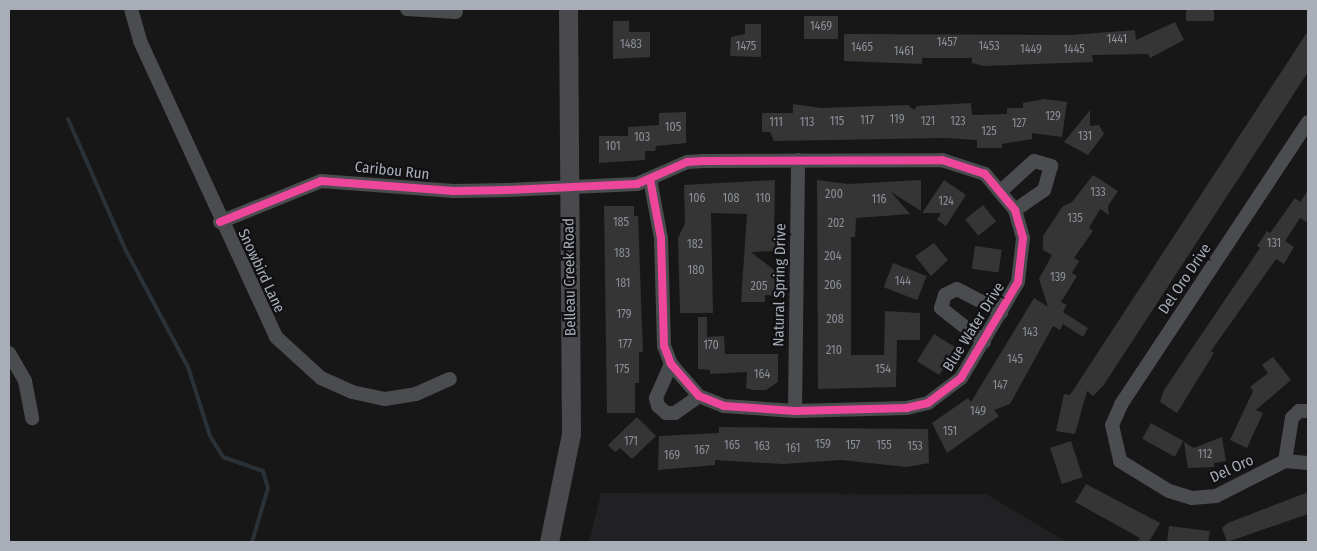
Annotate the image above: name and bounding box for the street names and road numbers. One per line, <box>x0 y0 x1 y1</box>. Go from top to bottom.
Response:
street label: Caribou Run <box>354 158 430 184</box>
street label: Belleau Creek Road <box>560 218 580 336</box>
street label: Natural Spring Drive <box>770 223 790 347</box>
street label: Snowbird Lane <box>234 226 288 316</box>
street label: Del Oro Drive <box>1155 240 1215 318</box>
street label: Blue Water Drive <box>939 279 1009 375</box>
street label: Del Oro <box>1207 451 1257 487</box>

